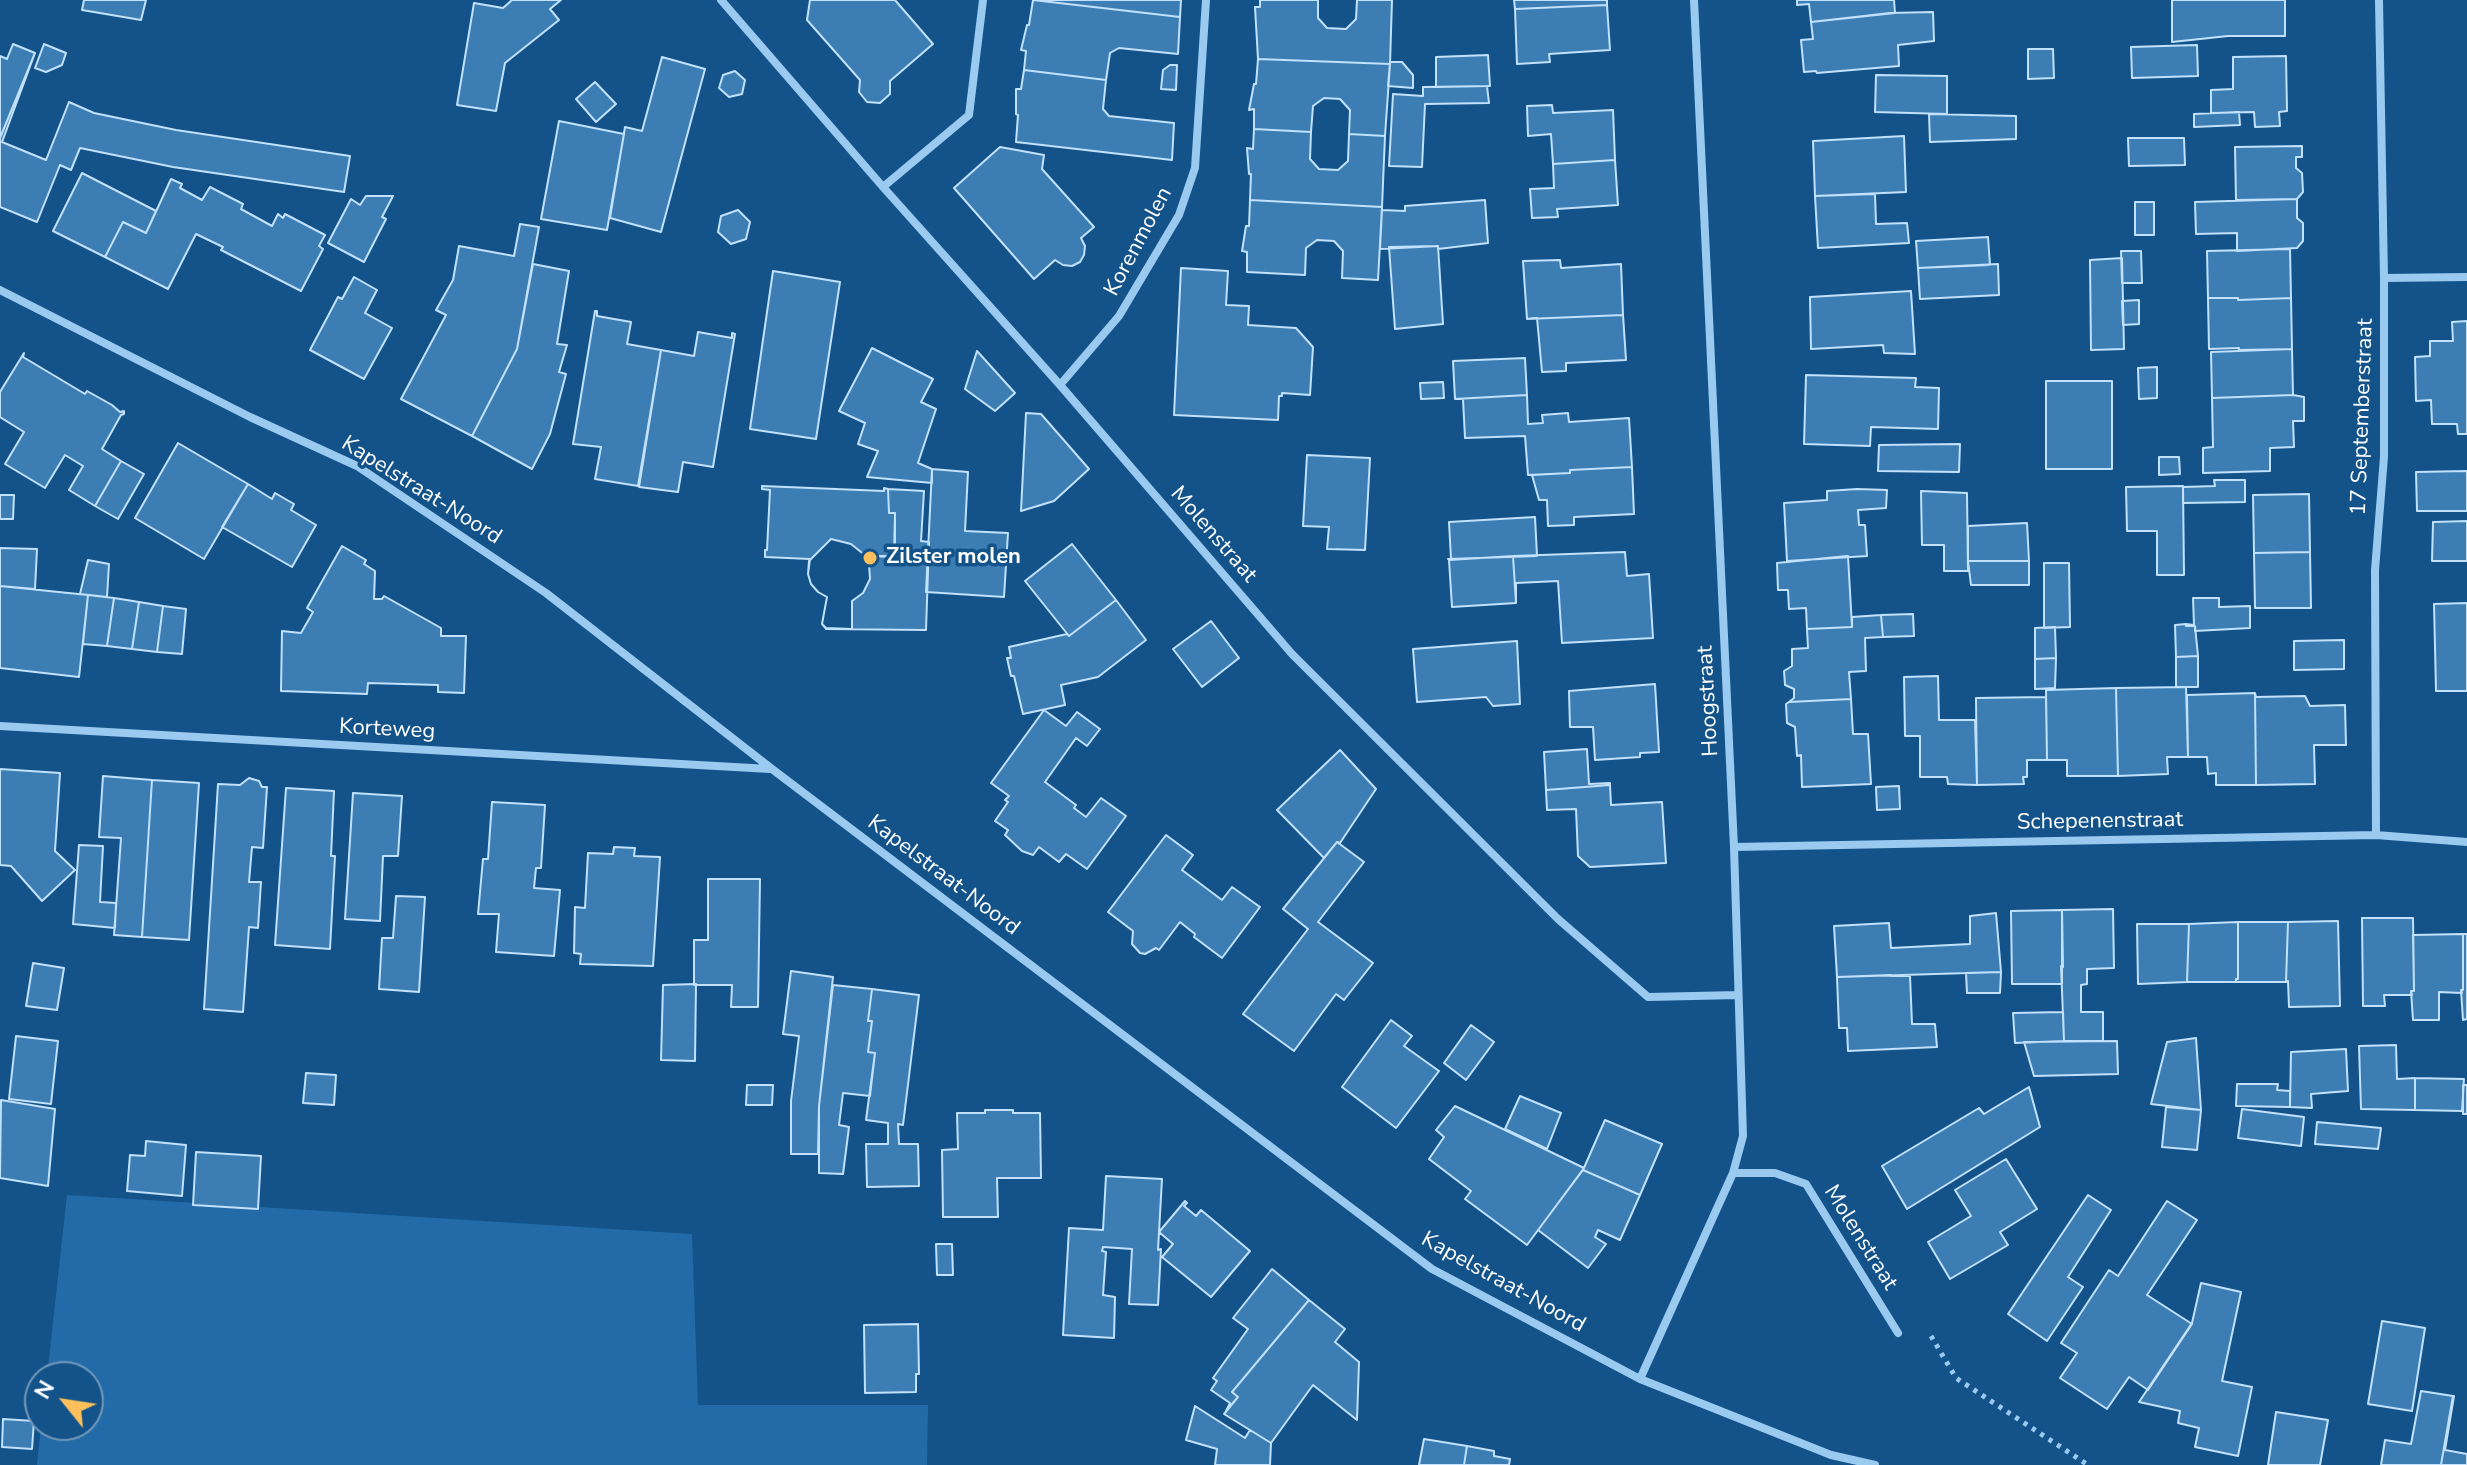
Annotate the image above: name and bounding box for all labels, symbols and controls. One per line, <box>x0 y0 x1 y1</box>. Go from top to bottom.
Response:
street label: Korenmolen <box>1099 183 1179 301</box>
street label: 17 Septemberstraat <box>2346 318 2380 516</box>
street label: Kapelstraat-Noord <box>336 431 506 551</box>
street label: Molenstraat <box>1164 482 1262 588</box>
place label: Zilster molen <box>886 545 1021 571</box>
marker: Zilster molen <box>861 549 879 567</box>
street label: Hoogstraat <box>1693 645 1725 757</box>
street label: Korteweg <box>338 714 436 746</box>
street label: Schepenenstraat <box>2017 807 2183 837</box>
street label: Kapelstraat-Noord <box>862 810 1024 942</box>
street label: Molenstraat <box>1817 1181 1903 1295</box>
street label: Kapelstraat-Noord <box>1416 1227 1590 1339</box>
north arrow <box>24 1361 104 1441</box>
text: N <box>28 1375 62 1405</box>

